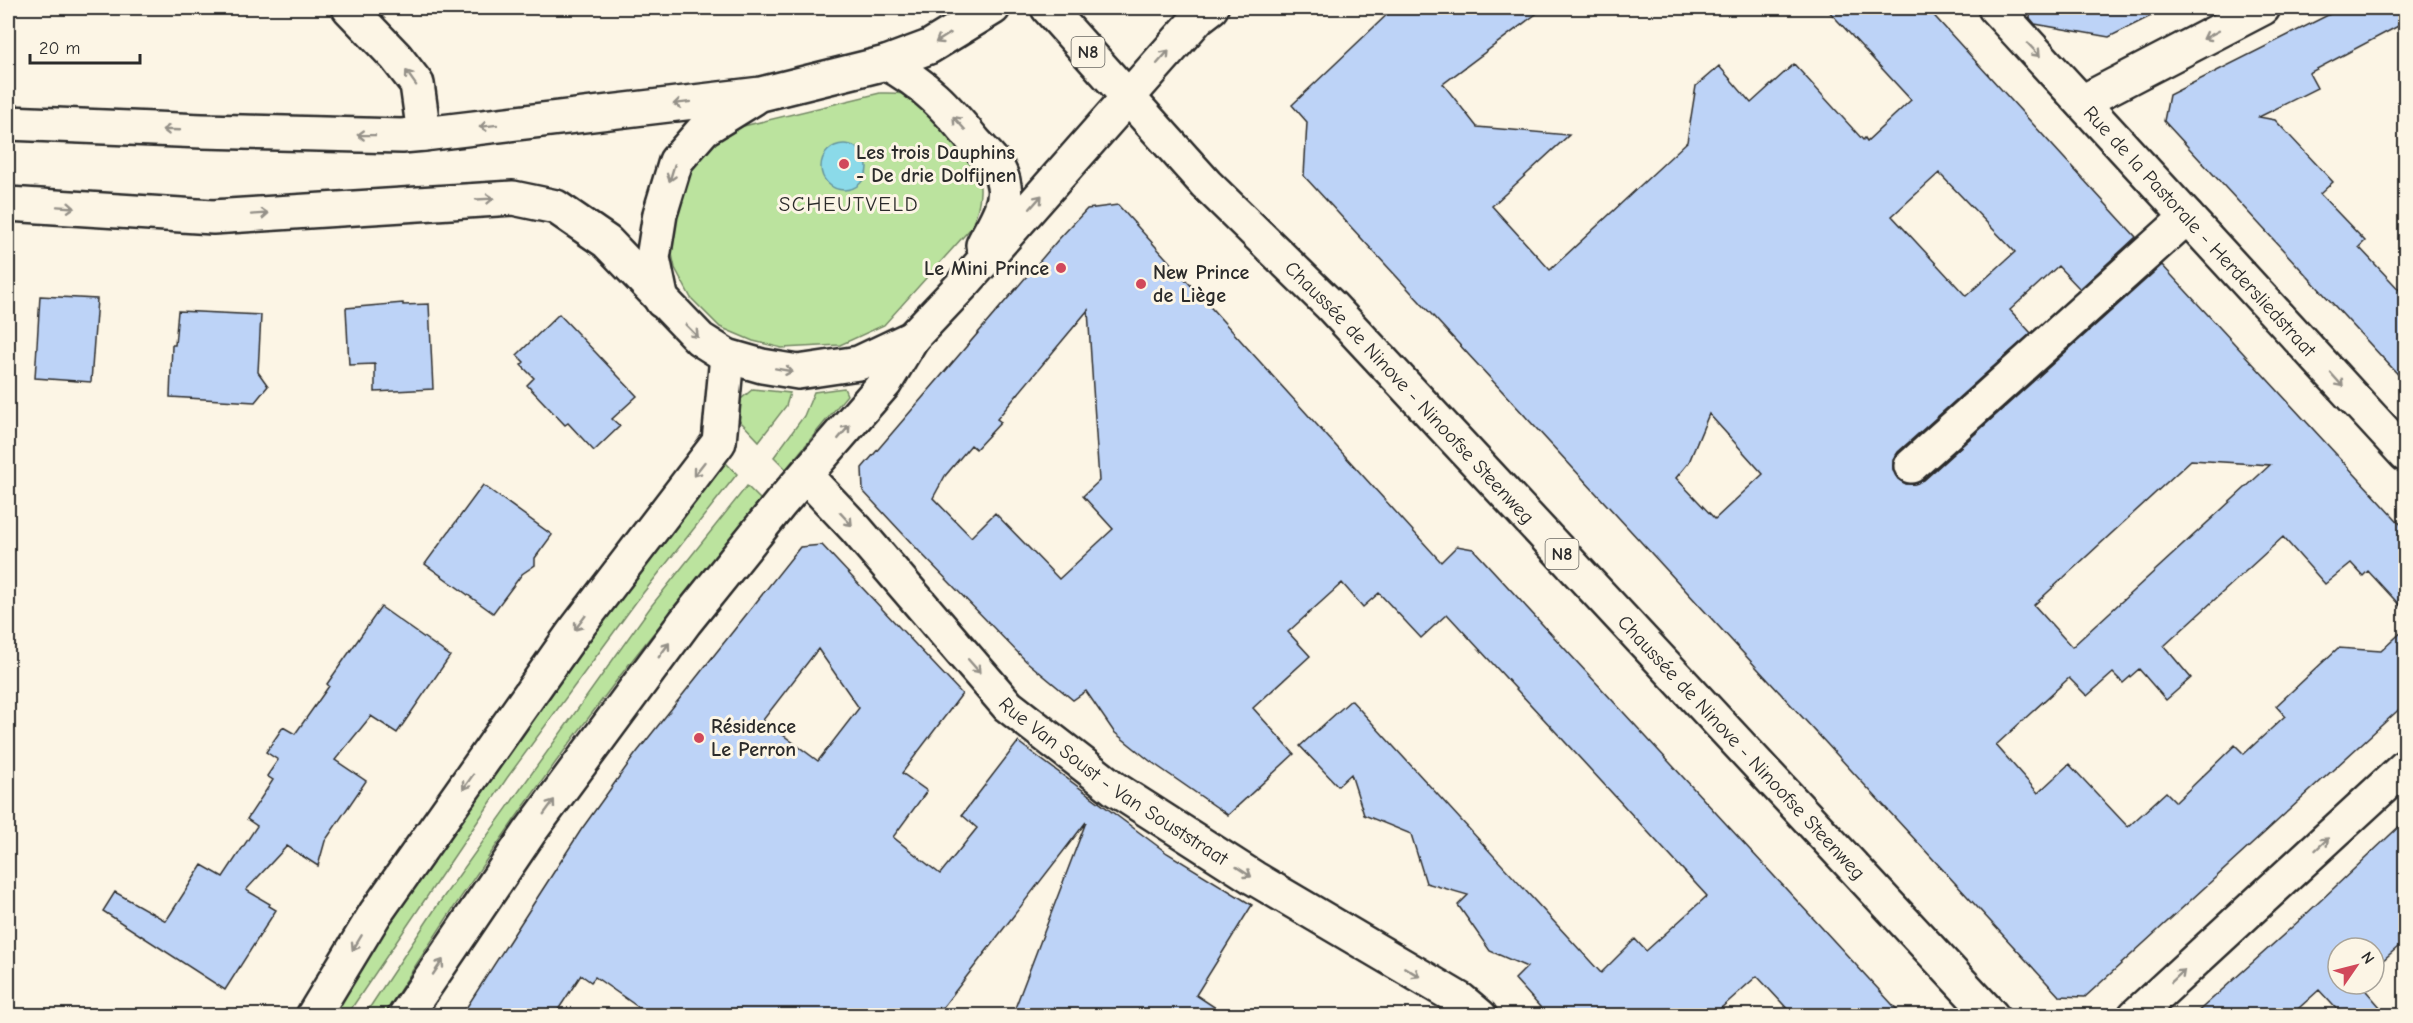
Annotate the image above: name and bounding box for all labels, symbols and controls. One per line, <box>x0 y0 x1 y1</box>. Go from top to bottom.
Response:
scale bar <box>30 27 140 65</box>
one-way arrow <box>2202 29 2220 41</box>
one-way arrow <box>935 33 952 45</box>
road number: N8 <box>1072 37 1104 67</box>
text: 20 m <box>39 38 80 59</box>
one-way arrow <box>2027 43 2042 58</box>
one-way arrow <box>1156 50 1170 65</box>
one-way arrow <box>405 70 417 86</box>
one-way arrow <box>672 98 692 109</box>
street label: Rue de la Pastorale - Herdersliedstraat <box>2079 101 2322 362</box>
one-way arrow <box>952 115 966 130</box>
one-way arrow <box>479 121 498 132</box>
one-way arrow <box>162 124 182 136</box>
one-way arrow <box>357 129 377 141</box>
place label: Les trois Dauphins - De drie Dolfijnen <box>856 141 1017 187</box>
marker: Les trois Dauphins - De drie Dolfijnen <box>837 157 851 171</box>
one-way arrow <box>666 163 677 182</box>
district label: SCHEUTVELD <box>779 192 919 216</box>
one-way arrow <box>474 194 494 205</box>
one-way arrow <box>1030 194 1043 210</box>
one-way arrow <box>55 202 75 213</box>
one-way arrow <box>250 208 270 219</box>
street label: Chaussée de Ninove - Ninoofse Steenweg <box>1280 256 1539 529</box>
place label: Le Mini Prince <box>924 257 1049 280</box>
marker: Le Mini Prince <box>1054 261 1068 275</box>
place label: New Prince de Liège <box>1153 261 1250 307</box>
marker: New Prince de Liège <box>1134 277 1148 291</box>
one-way arrow <box>685 324 700 339</box>
one-way arrow <box>773 364 793 375</box>
one-way arrow <box>2330 372 2344 387</box>
one-way arrow <box>837 424 851 439</box>
one-way arrow <box>693 460 705 476</box>
one-way arrow <box>839 511 853 526</box>
road number: N8 <box>1546 539 1578 569</box>
street label: Chaussée de Ninove - Ninoofse Steenweg <box>1613 611 1870 885</box>
one-way arrow <box>574 615 587 631</box>
one-way arrow <box>658 642 671 658</box>
one-way arrow <box>967 658 980 674</box>
street label: Rue Van Soust - Van Souststraat <box>994 693 1233 871</box>
place label: Résidence Le Perron <box>711 715 796 761</box>
marker: Résidence Le Perron <box>692 731 706 745</box>
one-way arrow <box>462 774 474 790</box>
one-way arrow <box>543 799 555 815</box>
one-way arrow <box>2314 837 2329 851</box>
one-way arrow <box>1236 866 1252 878</box>
one-way arrow <box>351 934 363 951</box>
north arrow <box>2326 936 2386 996</box>
text: N <box>2357 949 2378 967</box>
one-way arrow <box>432 959 444 976</box>
one-way arrow <box>1403 966 1420 978</box>
one-way arrow <box>2171 969 2186 983</box>

